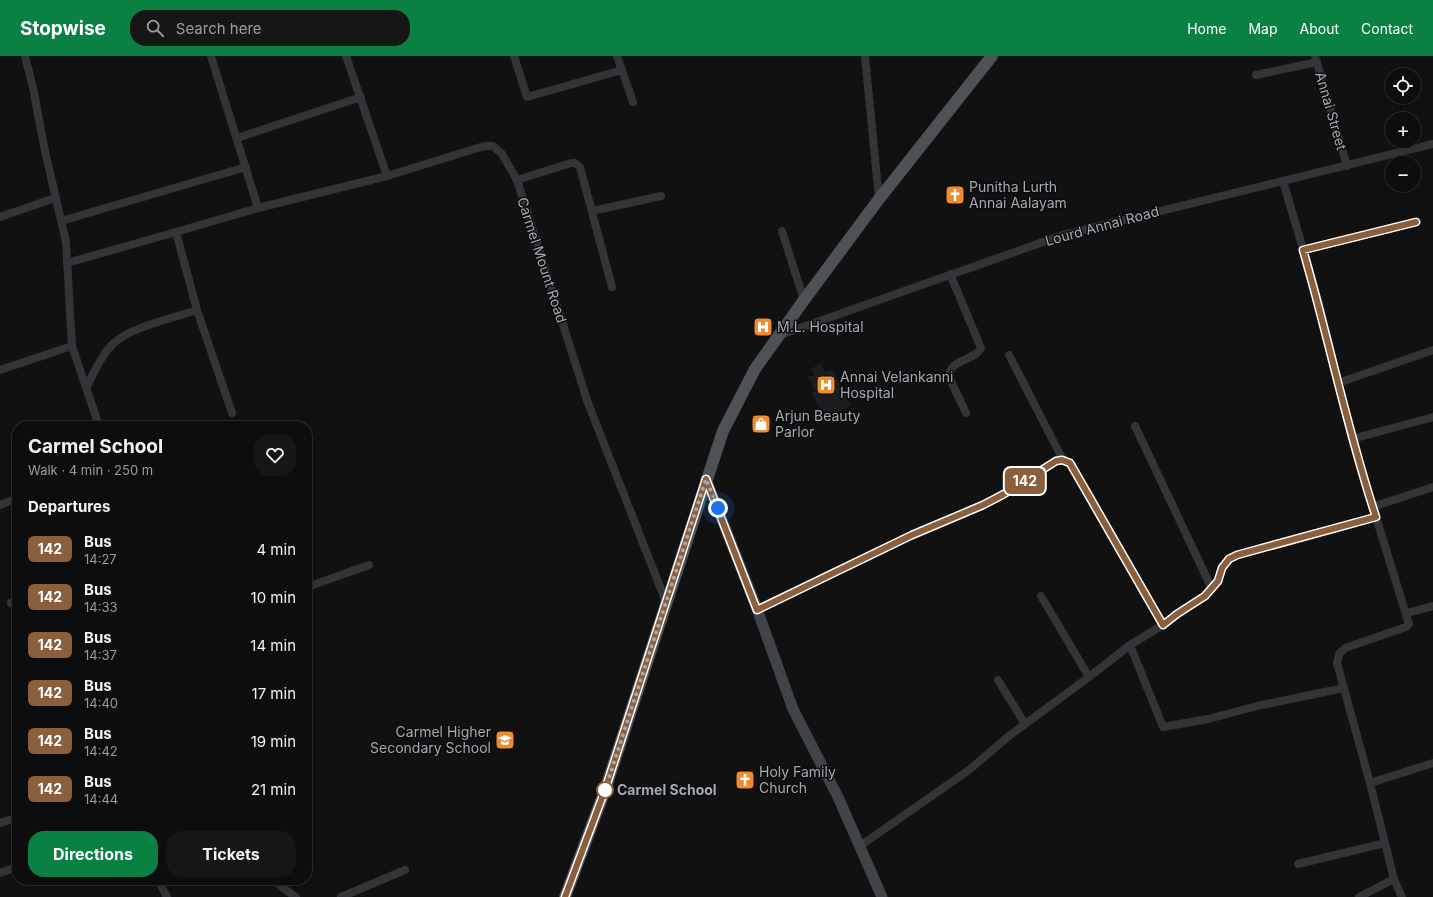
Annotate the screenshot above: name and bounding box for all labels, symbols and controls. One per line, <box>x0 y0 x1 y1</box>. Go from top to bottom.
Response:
search box <box>130 10 410 46</box>
text: Stopwise <box>20 17 106 40</box>
icon: search <box>144 17 166 39</box>
text: Search here <box>176 19 262 38</box>
text: Home <box>1187 20 1226 37</box>
text: Map <box>1248 20 1278 37</box>
text: About <box>1300 20 1339 37</box>
text: Contact <box>1361 20 1413 37</box>
map controls <box>1385 68 1421 192</box>
button: locate <box>1385 68 1421 104</box>
street label: Annai Street <box>1312 70 1351 152</box>
button: + <box>1385 112 1421 148</box>
button: − <box>1385 156 1421 192</box>
place label: Punitha Lurth Annai Aalayam <box>969 178 1067 211</box>
church icon: Punitha Lurth Annai Aalayam <box>944 184 966 206</box>
street label: Carmel Mount Road <box>514 195 571 325</box>
street label: Lourd Annai Road <box>1043 202 1161 249</box>
hospital icon: M.L. Hospital <box>752 316 774 338</box>
place label: M.L. Hospital <box>777 318 864 335</box>
place label: Annai Velankanni Hospital <box>840 368 954 401</box>
hospital icon: Annai Velankanni Hospital <box>815 374 837 396</box>
place label: Arjun Beauty Parlor <box>775 407 860 440</box>
shop icon: Arjun Beauty Parlor <box>750 413 772 435</box>
button: heart <box>254 434 296 476</box>
text: Carmel School <box>28 435 163 458</box>
text: Walk · 4 min · 250 m <box>28 462 153 478</box>
line badge: 142 <box>1002 468 1048 494</box>
text: 142 <box>1013 472 1037 489</box>
text: Departures <box>28 497 110 516</box>
your location <box>708 498 728 518</box>
text: Bus <box>84 532 112 551</box>
text: 142 <box>38 540 62 557</box>
text: 4 min <box>256 540 296 559</box>
text: 14:27 <box>84 551 117 567</box>
text: Bus <box>84 580 112 599</box>
text: 142 <box>38 588 62 605</box>
text: 10 min <box>251 588 296 607</box>
text: 14:33 <box>84 599 118 615</box>
text: Bus <box>84 628 112 647</box>
text: 142 <box>38 636 62 653</box>
text: 14 min <box>250 636 296 655</box>
text: 14:37 <box>84 647 117 663</box>
text: Bus <box>84 676 112 695</box>
text: 142 <box>38 684 62 701</box>
text: 17 min <box>252 684 296 703</box>
text: 14:40 <box>84 695 118 711</box>
place label: Carmel Higher Secondary School <box>370 723 491 756</box>
text: Bus <box>84 724 112 743</box>
school or university icon: Carmel Higher Secondary School <box>494 729 516 751</box>
text: 142 <box>38 732 62 749</box>
text: 19 min <box>251 732 296 751</box>
text: 14:42 <box>84 743 118 759</box>
place label: Holy Family Church <box>759 763 836 796</box>
church icon: Holy Family Church <box>734 769 756 791</box>
text: Bus <box>84 772 112 791</box>
text: 142 <box>38 780 62 797</box>
text: 21 min <box>251 780 296 799</box>
marker: Carmel School <box>596 781 614 799</box>
place label: Carmel School <box>617 781 717 798</box>
text: 14:44 <box>84 791 118 807</box>
button: Directions <box>28 831 158 877</box>
button: Tickets <box>166 831 296 877</box>

